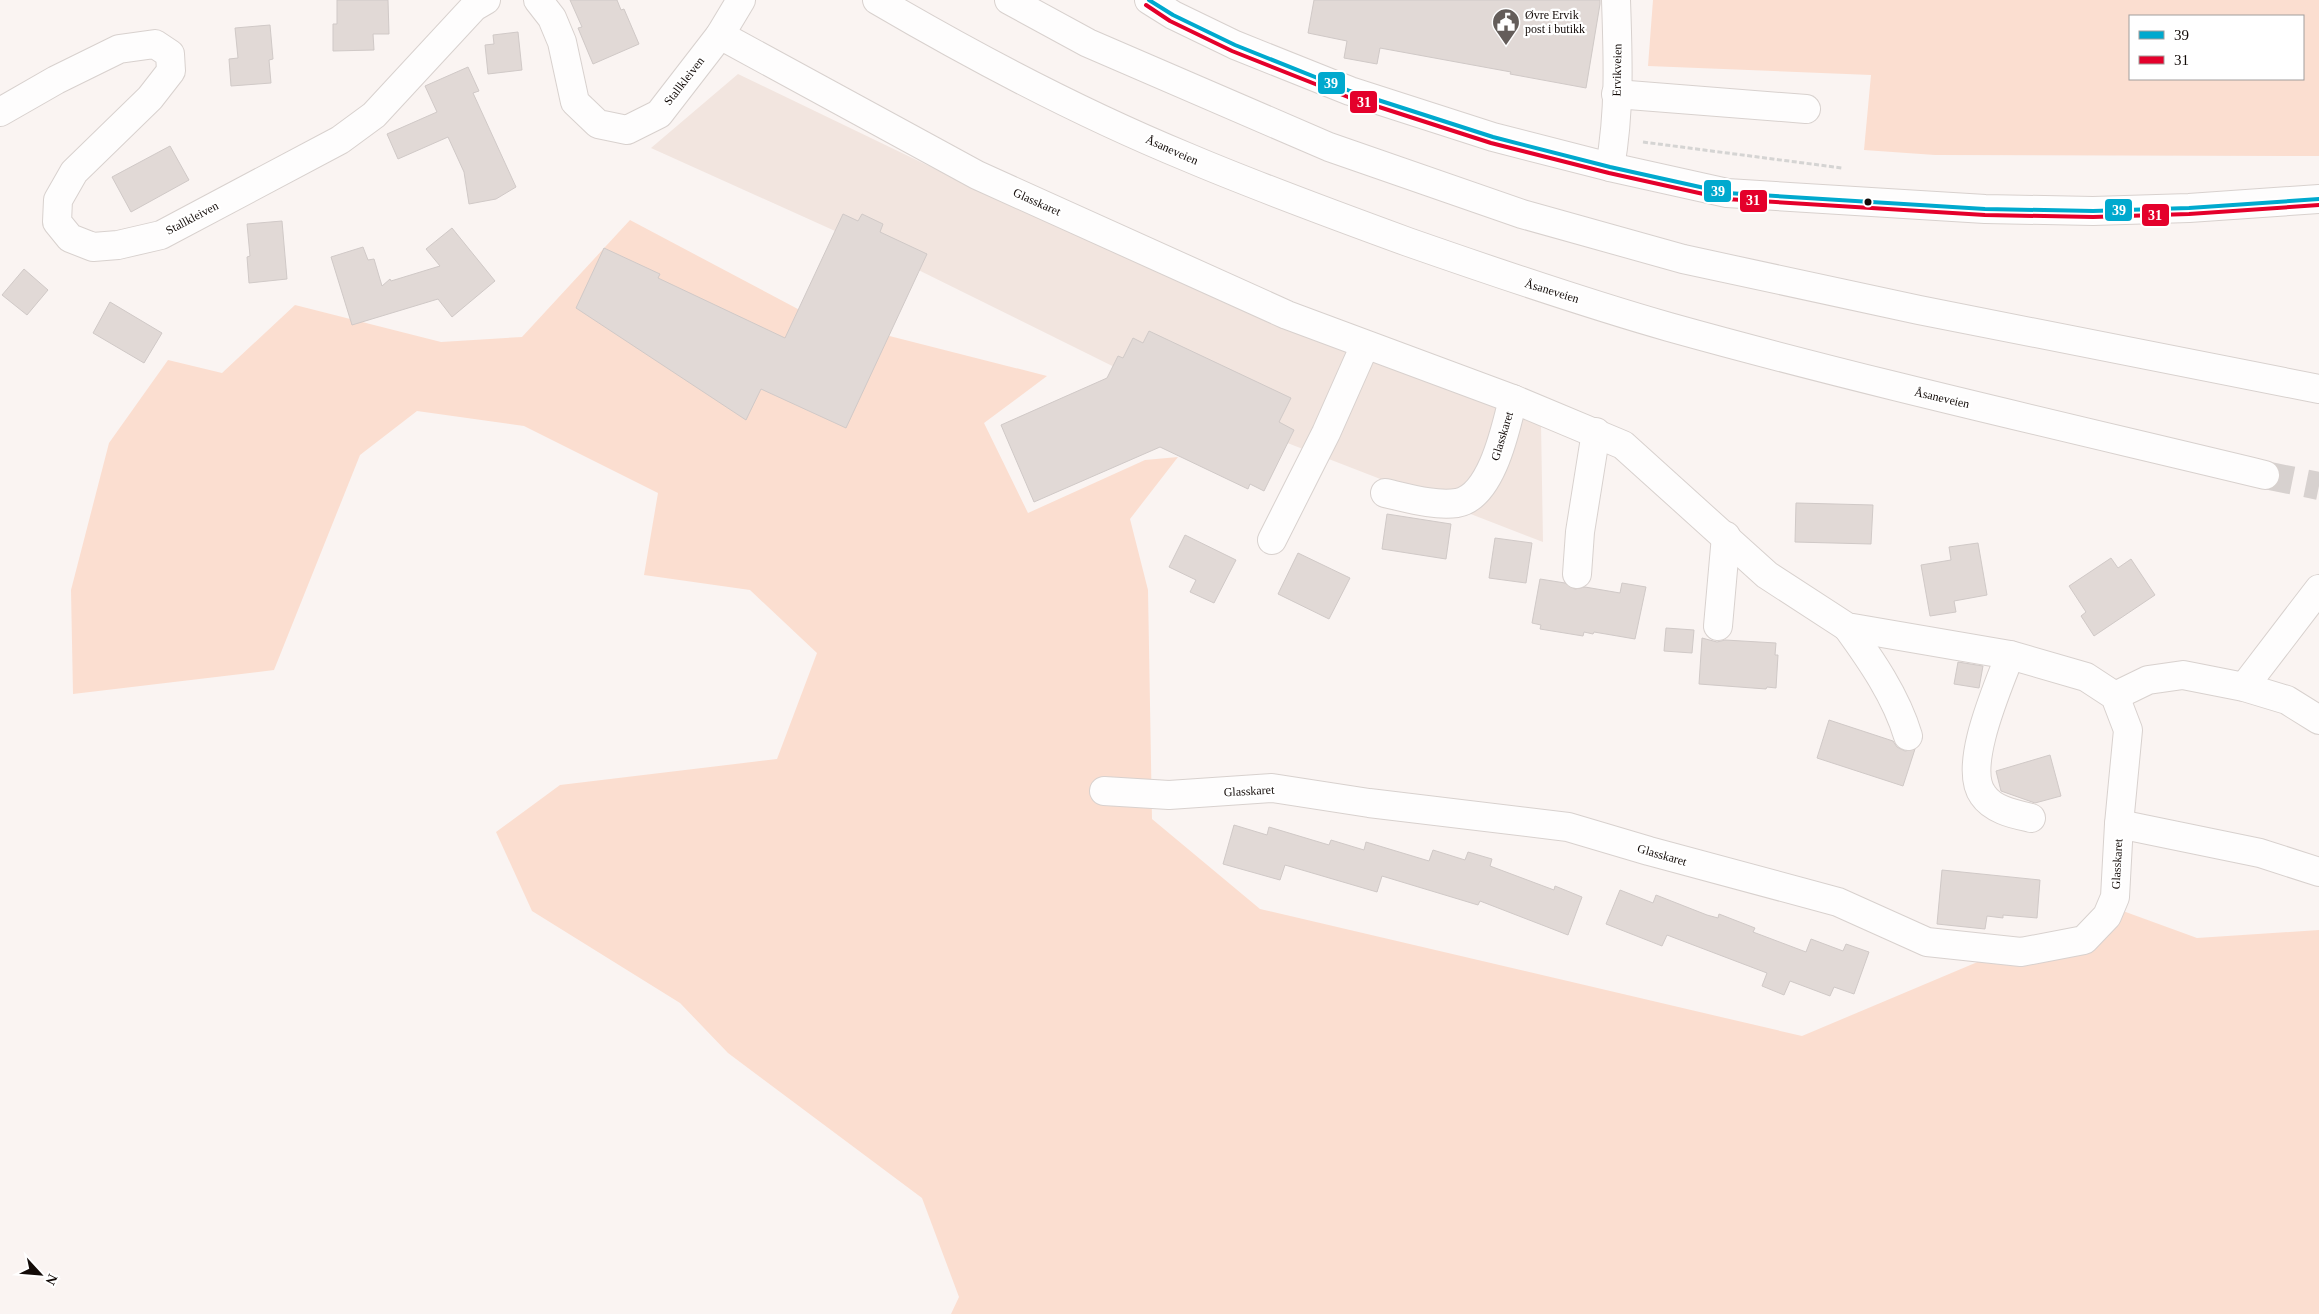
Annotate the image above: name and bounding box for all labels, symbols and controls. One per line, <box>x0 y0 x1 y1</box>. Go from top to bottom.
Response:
public building icon: Øvre Ervik post i butikk <box>1491 7 1521 46</box>
place label: Øvre Ervik post i butikk <box>1525 8 1585 36</box>
legend <box>2129 15 2304 80</box>
text: 39 <box>2174 27 2189 43</box>
street label: Ervikveien <box>1610 44 1624 96</box>
text: 31 <box>2174 52 2189 68</box>
street label: Stallkleiven <box>661 54 707 108</box>
line badge: 39 <box>1317 71 1346 95</box>
text: 39 <box>1324 76 1338 91</box>
line badge: 31 <box>1349 90 1378 114</box>
text: 31 <box>1357 95 1371 110</box>
street label: Åsaneveien <box>1144 132 1200 168</box>
line badge: 39 <box>1703 179 1732 203</box>
text: 39 <box>1711 184 1725 199</box>
street label: Glasskaret <box>1011 185 1064 219</box>
line badge: 31 <box>1739 189 1768 213</box>
text: 31 <box>1746 193 1760 208</box>
unlabelled marker <box>1863 197 1873 207</box>
street label: Stallkleiven <box>163 198 221 238</box>
line badge: 39 <box>2104 198 2133 222</box>
text: 39 <box>2112 203 2126 218</box>
line badge: 31 <box>2141 203 2170 227</box>
text: 31 <box>2148 208 2162 223</box>
street label: Åsaneveien <box>1523 276 1581 306</box>
street label: Åsaneveien <box>1913 385 1971 411</box>
street label: Glasskaret <box>1488 409 1516 462</box>
street label: Glasskaret <box>1223 783 1275 799</box>
street label: Glasskaret <box>2109 838 2125 890</box>
street label: Glasskaret <box>1636 841 1689 869</box>
north arrow <box>15 1249 65 1299</box>
text: N <box>42 1272 60 1287</box>

